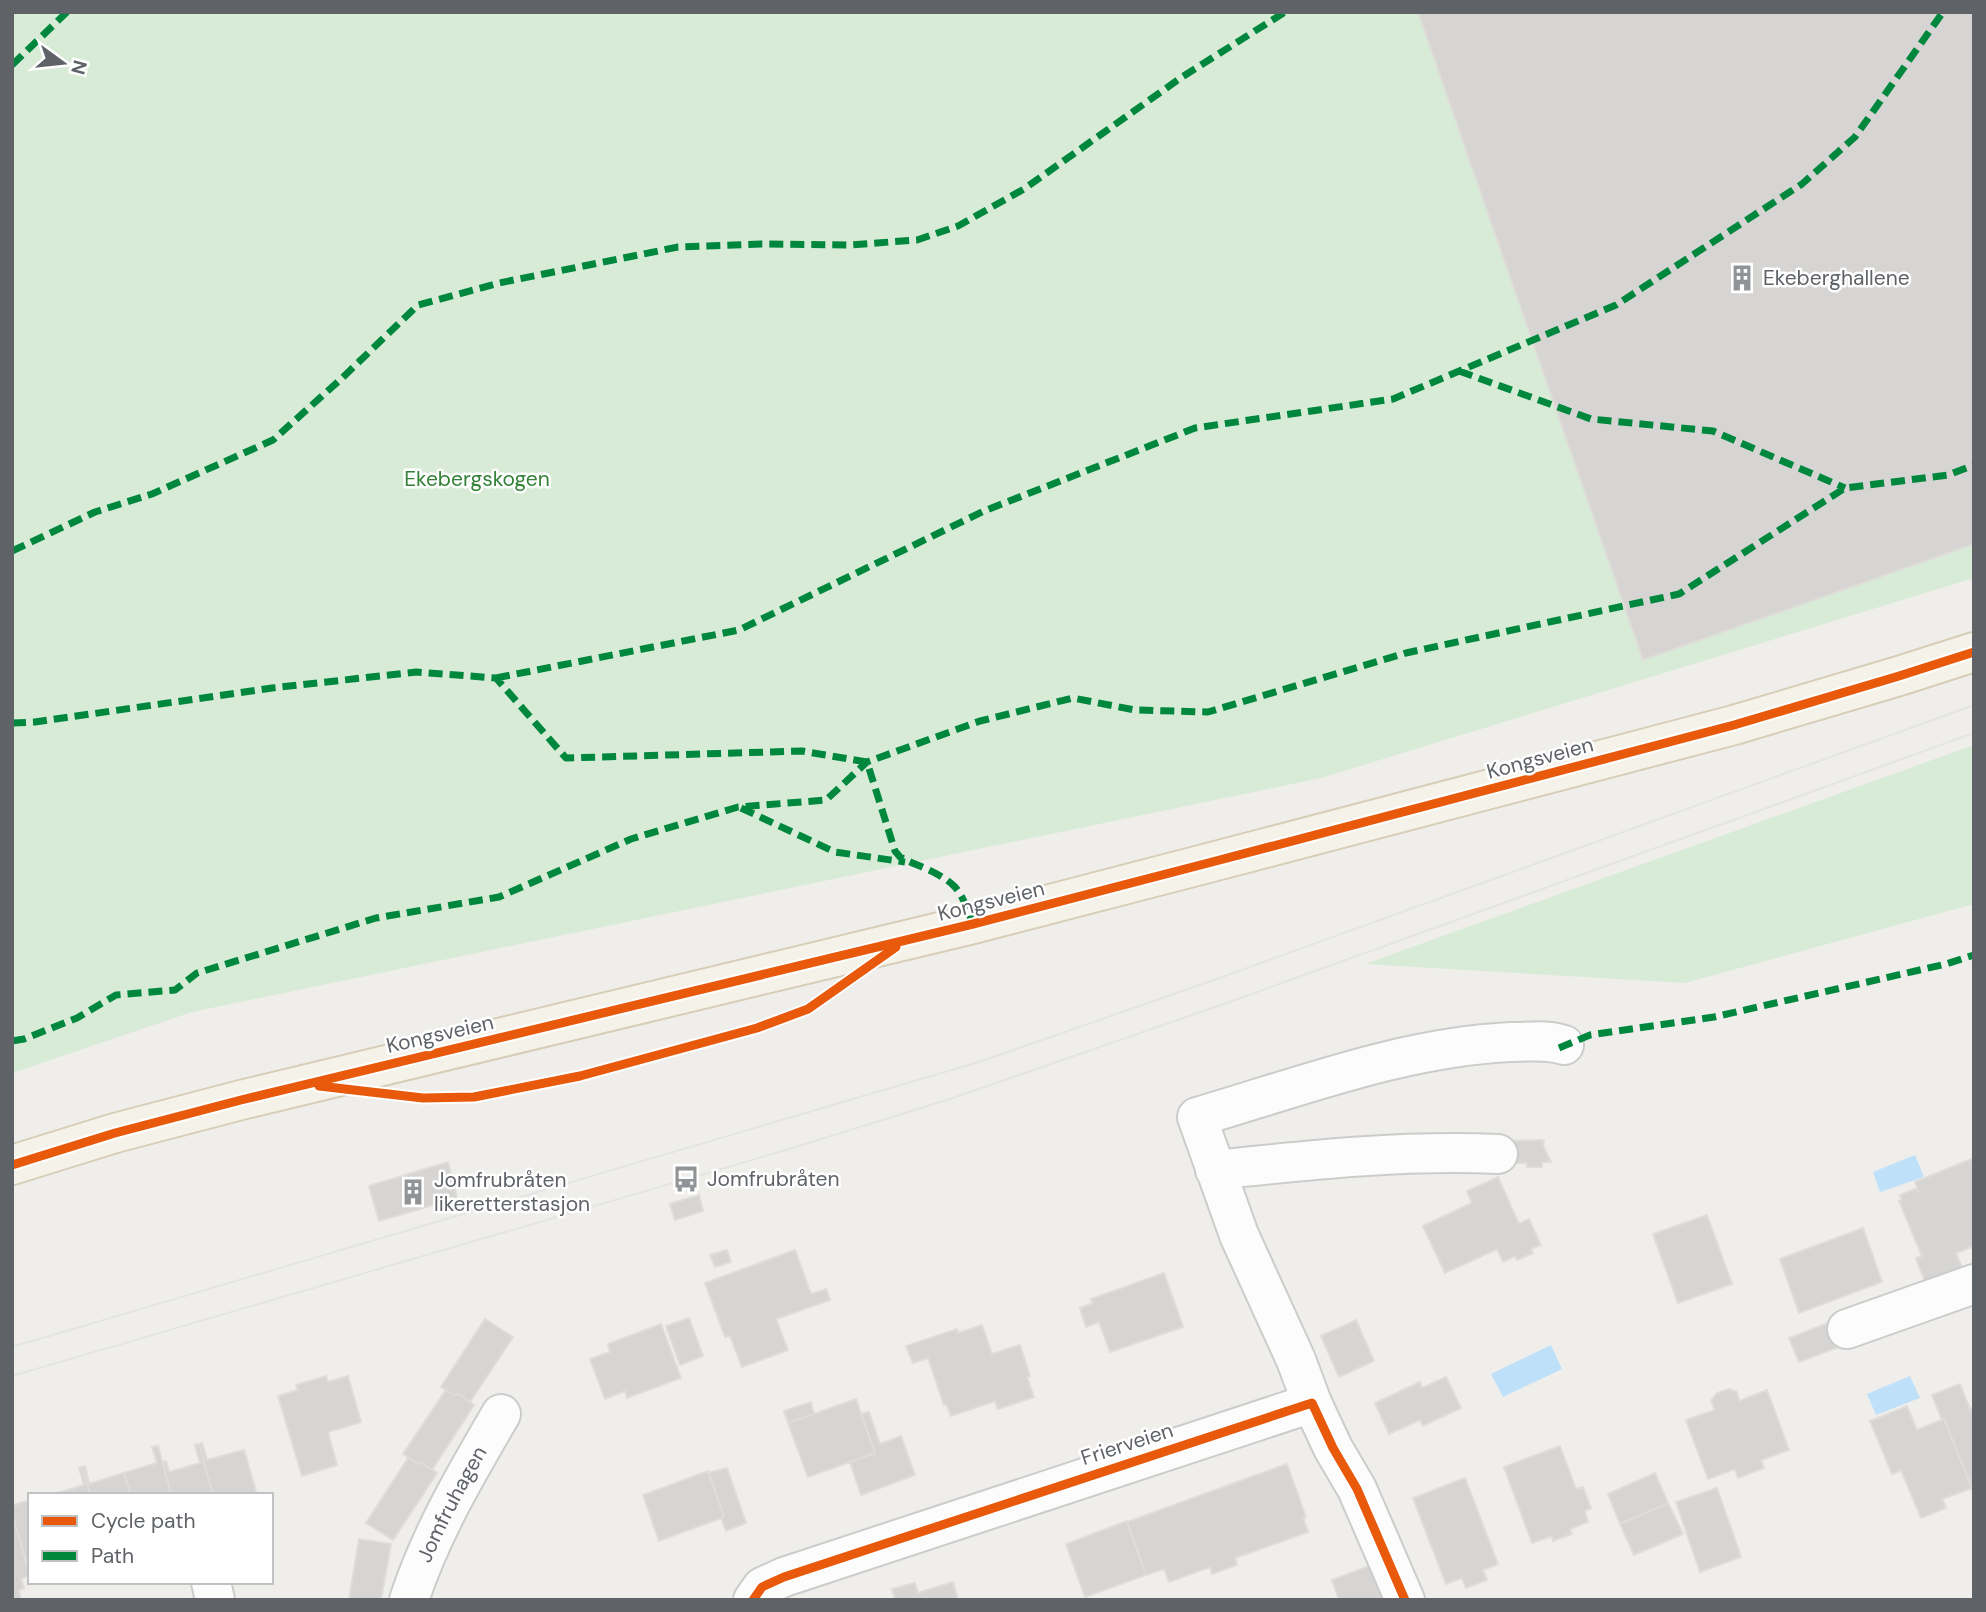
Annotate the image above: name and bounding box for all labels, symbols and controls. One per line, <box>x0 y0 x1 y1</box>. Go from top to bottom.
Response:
north arrow <box>28 28 98 98</box>
text: N <box>65 57 93 77</box>
building icon: Ekeberghallene <box>1727 263 1757 293</box>
place label: Ekeberghallene <box>1763 264 1910 292</box>
park label: Ekebergskogen <box>404 465 550 493</box>
street label: Kongsveien <box>1484 730 1596 786</box>
street label: Kongsveien <box>935 874 1047 928</box>
street label: Kongsveien <box>384 1008 496 1060</box>
bus stop icon: Jomfrubråten <box>671 1164 701 1194</box>
place label: Jomfrubråten <box>707 1165 840 1193</box>
place label: Jomfrubråten likeretterstasjon <box>434 1166 590 1218</box>
building icon: Jomfrubråten likeretterstasjon <box>398 1177 428 1207</box>
street label: Frierveien <box>1077 1416 1177 1472</box>
street label: Jomfruhagen <box>410 1441 493 1567</box>
legend <box>28 1493 273 1584</box>
text: Cycle path <box>91 1507 196 1535</box>
text: Path <box>91 1542 134 1570</box>

